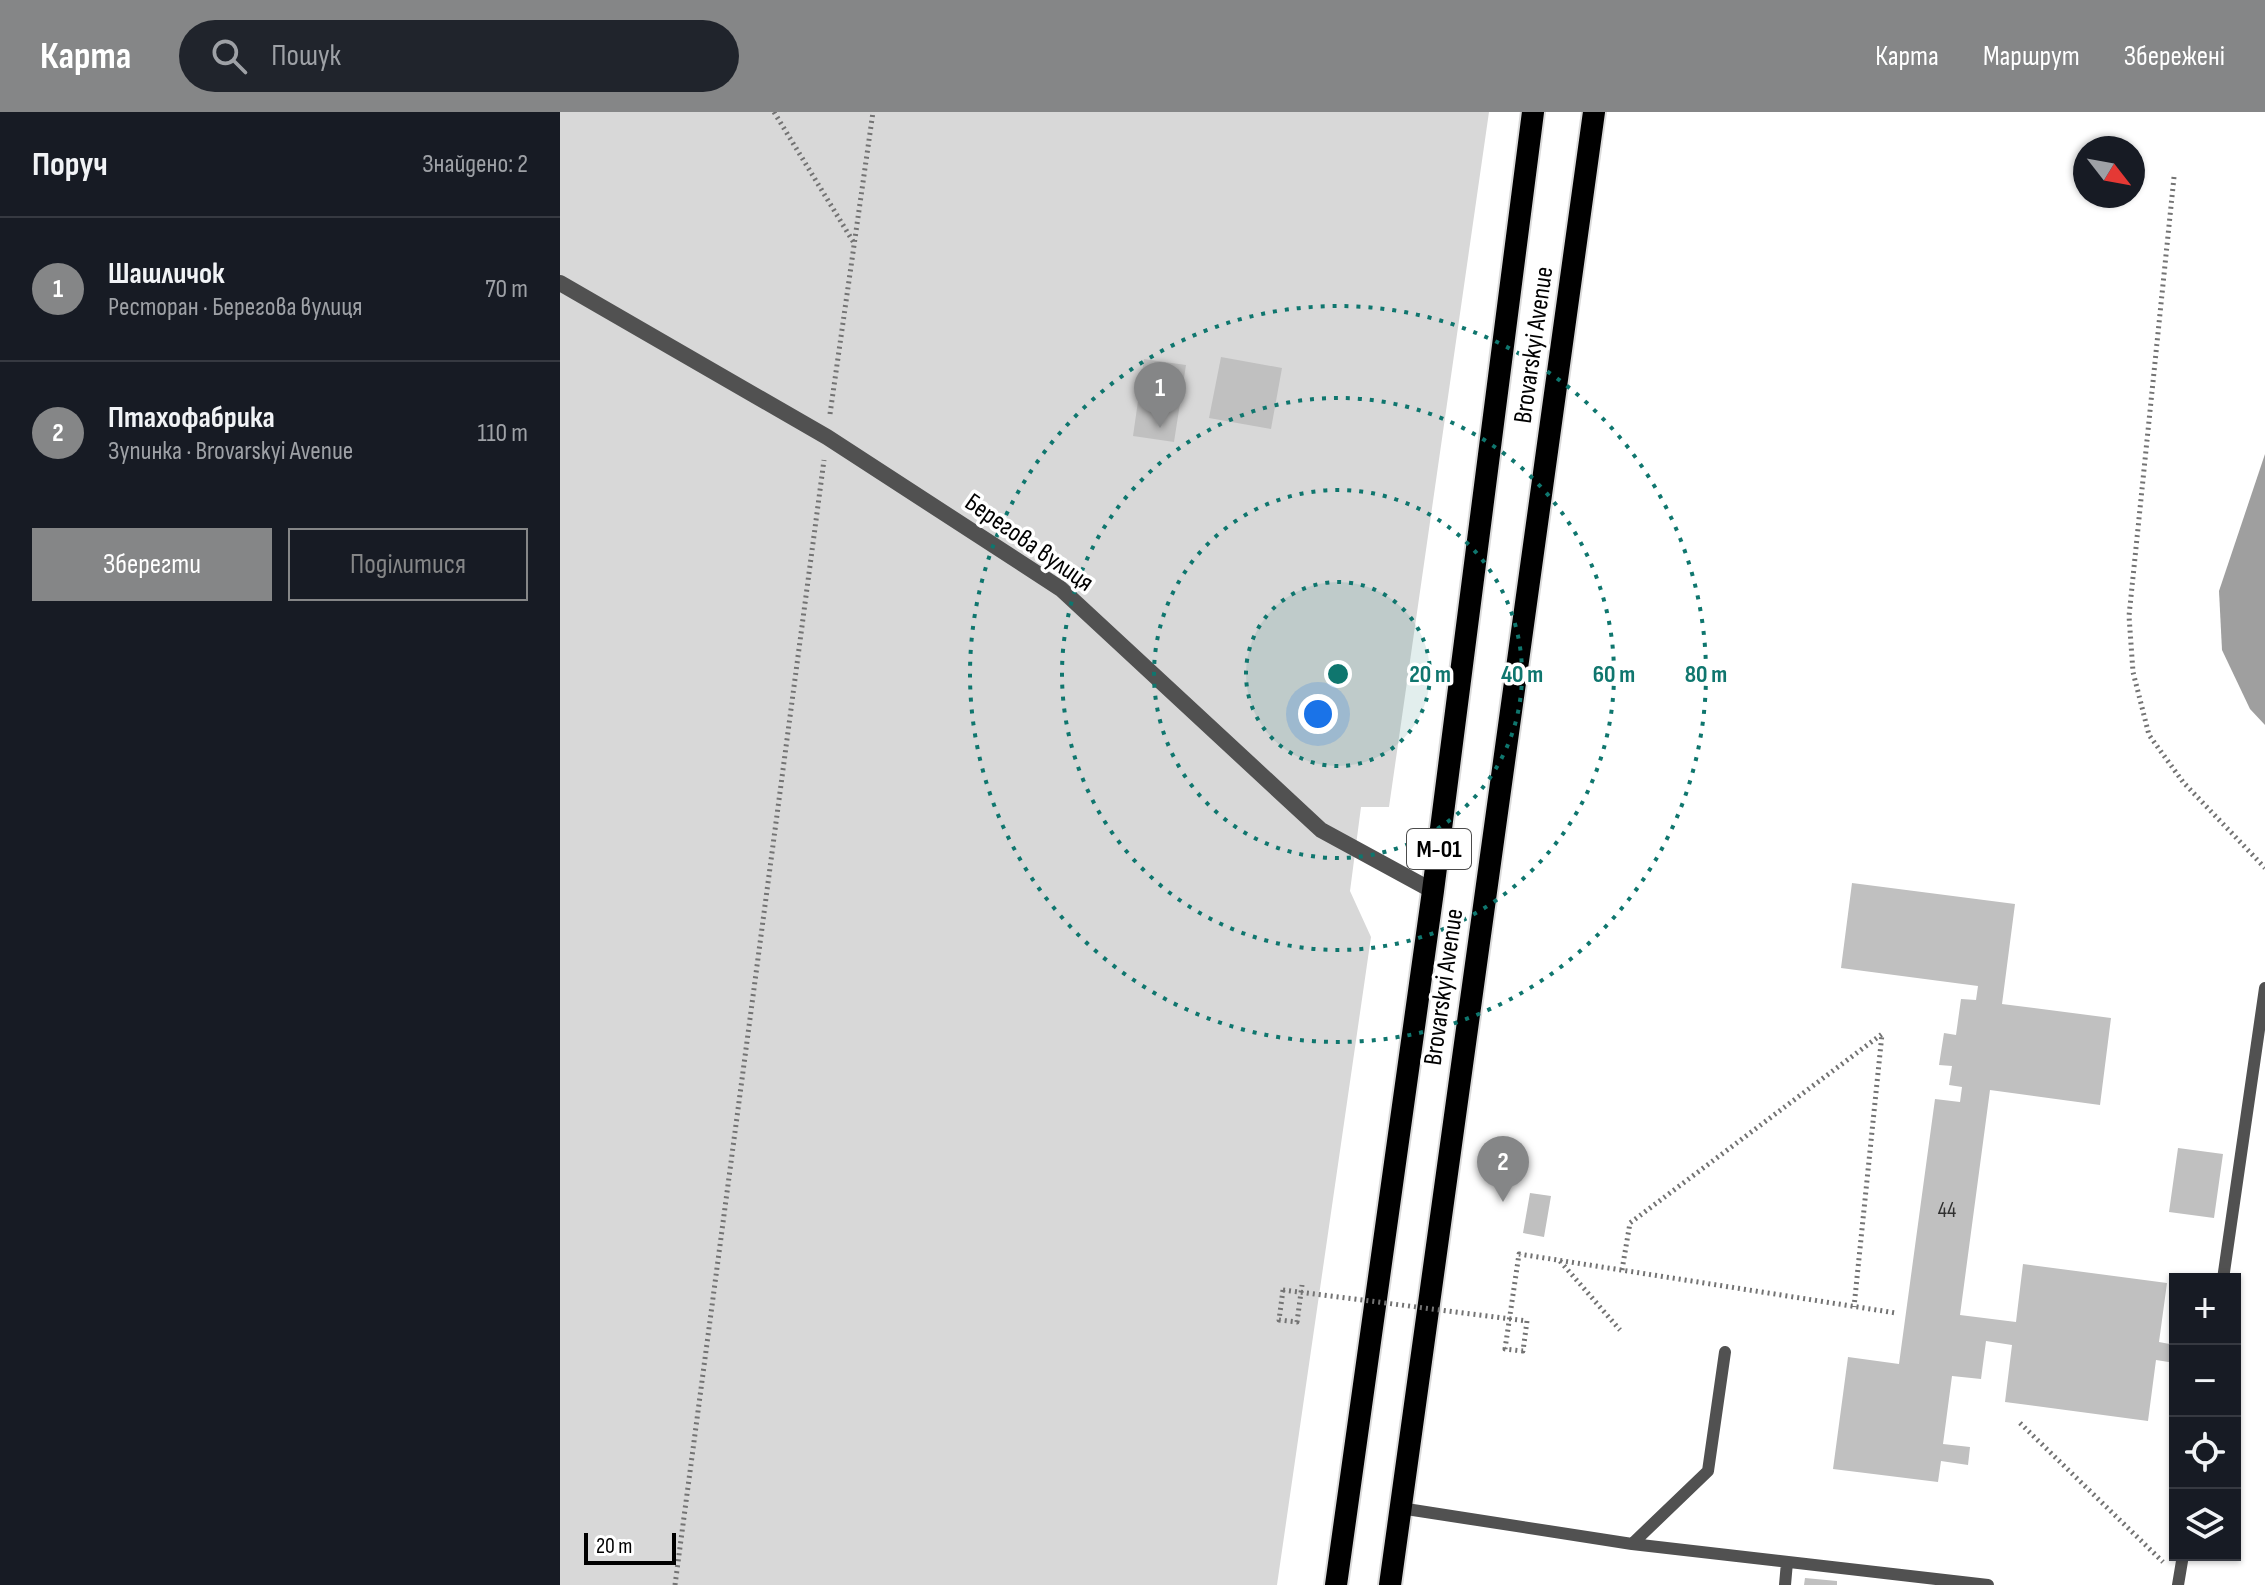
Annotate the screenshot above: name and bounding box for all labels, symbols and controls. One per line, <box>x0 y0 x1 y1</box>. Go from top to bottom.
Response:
search box <box>179 20 739 92</box>
text: Карта <box>40 34 131 79</box>
icon: search <box>207 34 251 78</box>
text: Пошук <box>271 38 341 74</box>
text: Карта <box>1875 40 1939 73</box>
text: Маршрут <box>1983 40 2080 73</box>
text: Збережені <box>2124 40 2225 73</box>
north arrow <box>2073 136 2145 208</box>
text: Поруч <box>32 144 108 185</box>
text: Знайдено: 2 <box>422 149 528 180</box>
text: Шашличок <box>108 256 225 292</box>
street label: Brovarskyi Avenue <box>1508 265 1560 425</box>
text: 1 <box>53 274 63 305</box>
text: 70 m <box>485 274 528 305</box>
text: Ресторан · Берегова вулиця <box>108 292 362 323</box>
pin: 1 <box>1134 362 1186 428</box>
text: Птахофабрика <box>108 400 275 436</box>
text: 2 <box>52 418 64 449</box>
text: 110 m <box>477 418 528 449</box>
text: Зупинка · Brovarskyi Avenue <box>108 436 353 467</box>
street label: Берегова вулиця <box>959 487 1099 599</box>
button: Зберегти <box>32 528 272 601</box>
button: Поділитися <box>288 528 528 601</box>
centre of rings <box>1324 660 1352 688</box>
text: 20 m <box>1409 660 1451 689</box>
text: 40 m <box>1501 660 1543 689</box>
text: 60 m <box>1593 660 1635 689</box>
text: 80 m <box>1685 660 1727 689</box>
your location <box>1298 694 1338 734</box>
road number: М-01 <box>1407 829 1471 869</box>
street label: Brovarskyi Avenue <box>1418 907 1470 1067</box>
pin: 2 <box>1477 1136 1529 1202</box>
house number: 44 <box>1938 1197 1956 1224</box>
map controls <box>2169 1273 2241 1561</box>
button: + <box>2169 1273 2241 1345</box>
button: − <box>2169 1345 2241 1417</box>
button: locate <box>2169 1417 2241 1489</box>
button: layers <box>2169 1489 2241 1561</box>
scale bar <box>584 1529 676 1565</box>
text: 20 m <box>596 1533 633 1560</box>

